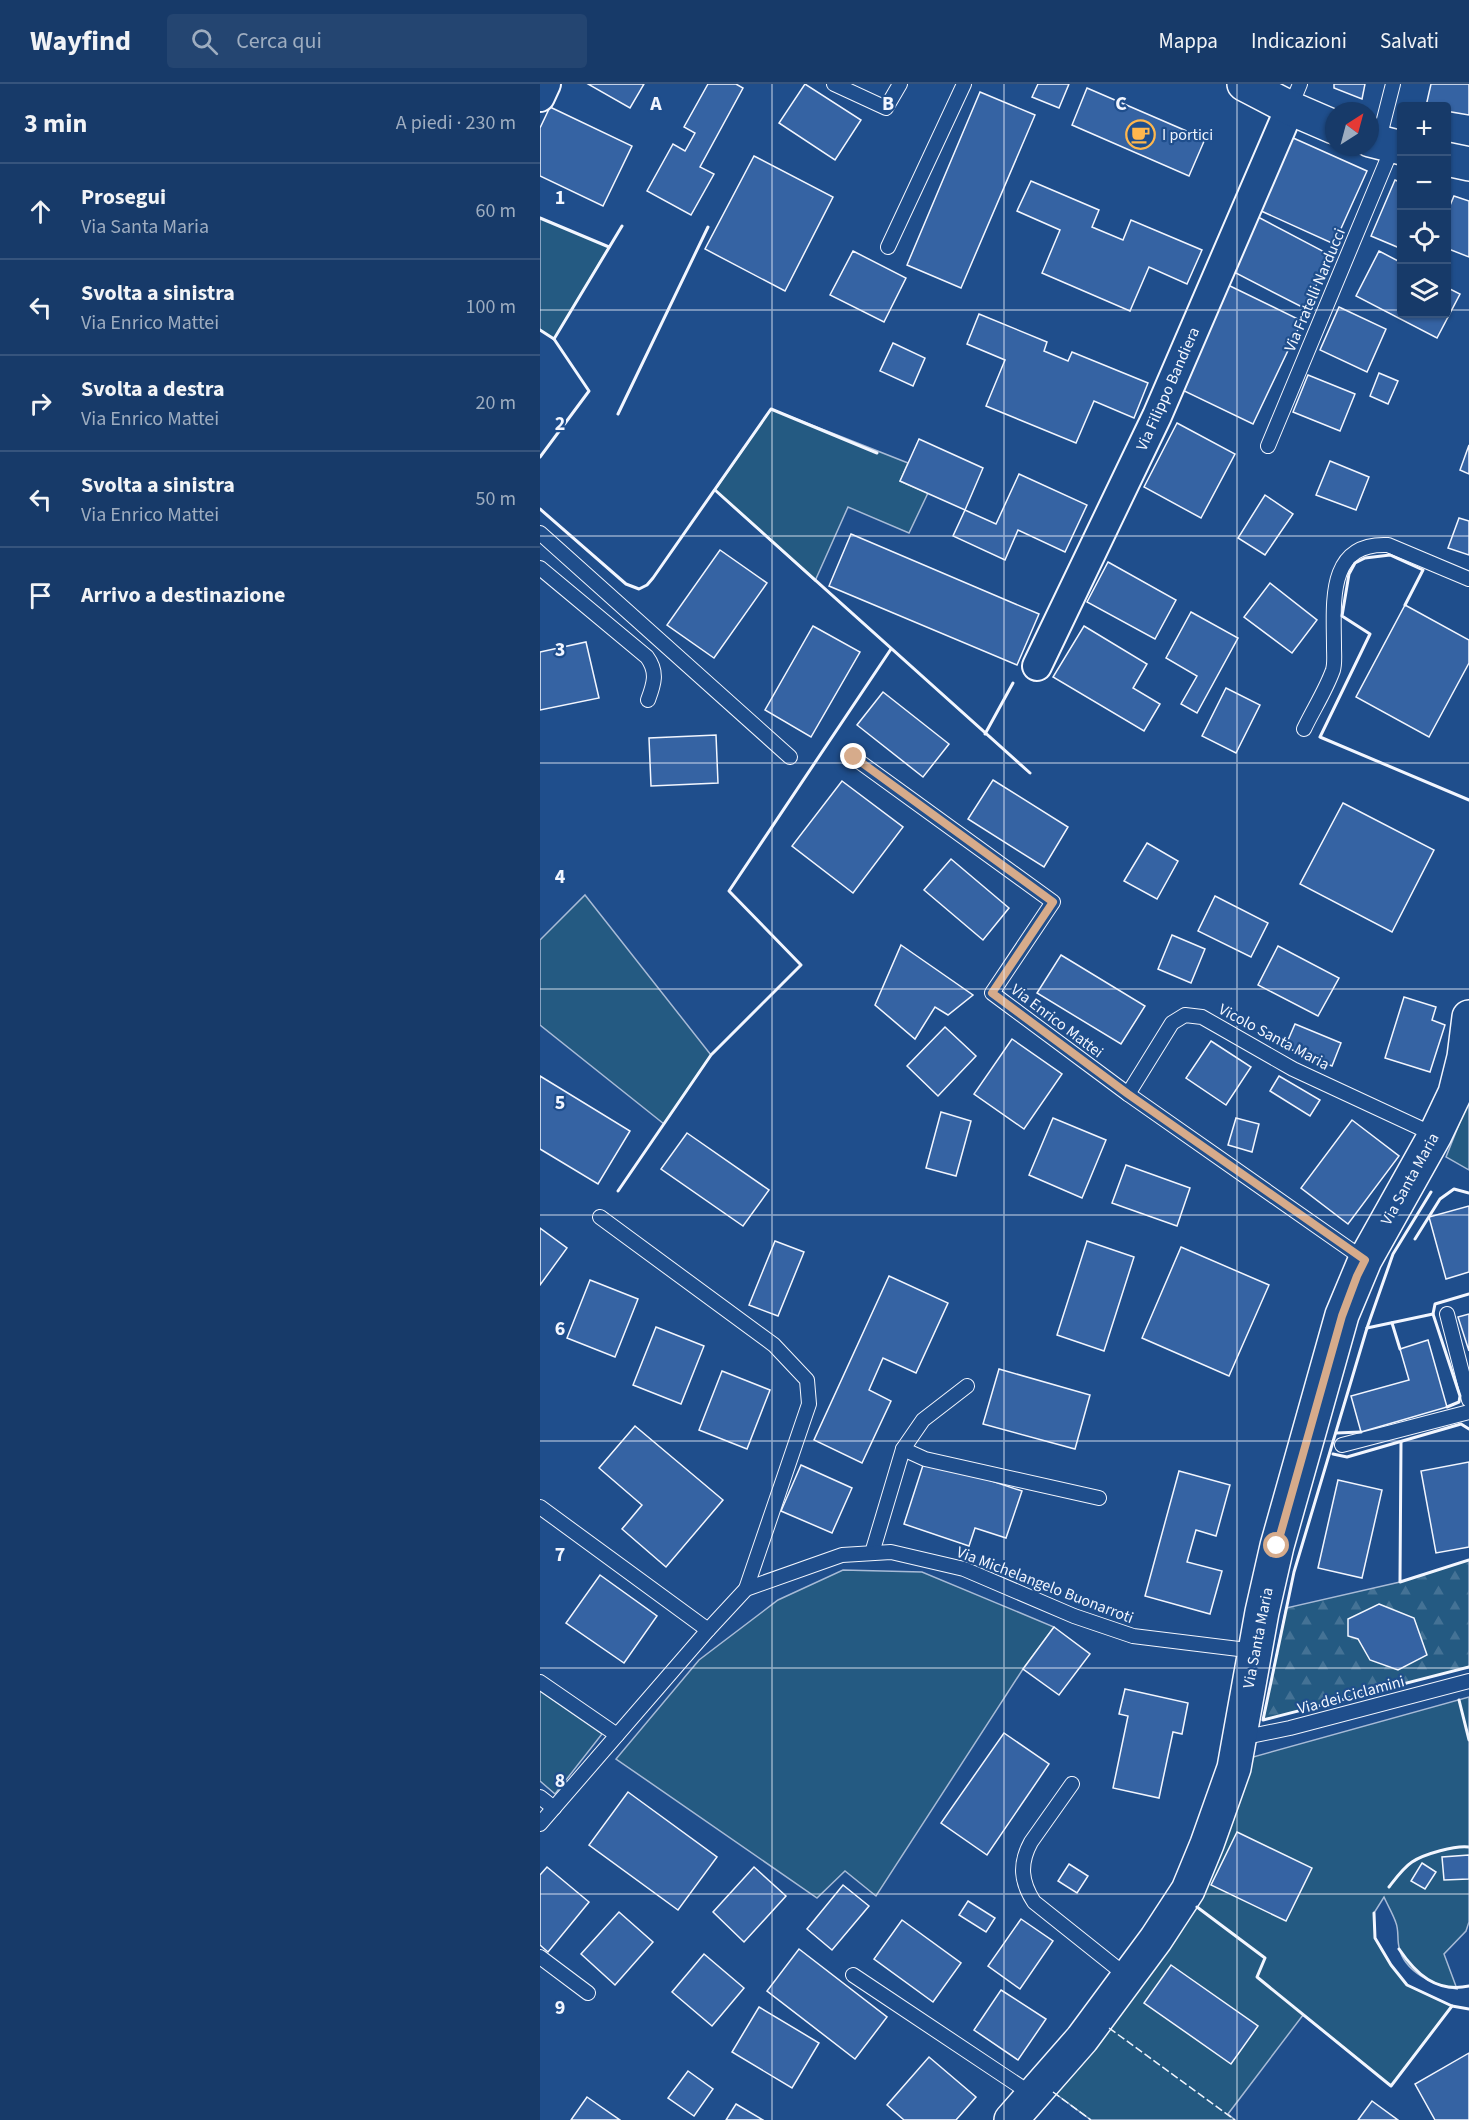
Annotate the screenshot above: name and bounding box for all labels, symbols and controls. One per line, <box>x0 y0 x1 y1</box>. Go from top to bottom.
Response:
search box <box>167 14 587 68</box>
text: Wayfind <box>30 21 131 61</box>
icon: search <box>188 25 221 58</box>
text: Cerca qui <box>236 25 322 57</box>
text: Mappa <box>1159 26 1218 56</box>
text: Indicazioni <box>1251 26 1347 56</box>
text: Salvati <box>1380 26 1439 56</box>
text: A <box>649 90 662 118</box>
text: B <box>882 90 894 118</box>
text: C <box>1115 90 1127 118</box>
north arrow <box>1325 102 1379 156</box>
map controls <box>1397 102 1451 318</box>
button: + <box>1397 102 1451 156</box>
text: 3 min <box>24 105 87 142</box>
text: A piedi · 230 m <box>396 109 516 137</box>
cafe icon: I portici <box>1125 119 1157 151</box>
place label: I portici <box>1162 124 1213 146</box>
button: − <box>1397 156 1451 210</box>
text: Prosegui <box>81 181 166 213</box>
text: 1 <box>555 184 565 212</box>
icon: ahead <box>24 195 57 228</box>
text: 60 m <box>476 197 516 225</box>
button: locate <box>1397 210 1451 264</box>
text: Via Santa Maria <box>81 213 209 241</box>
street label: Via Fratelli Narducci <box>1279 225 1351 355</box>
button: layers <box>1397 264 1451 318</box>
text: Svolta a sinistra <box>81 277 235 309</box>
icon: left <box>24 291 57 324</box>
text: 100 m <box>466 293 516 321</box>
text: Via Enrico Mattei <box>81 309 219 337</box>
street label: Via Filippo Bandiera <box>1131 324 1205 454</box>
text: Svolta a destra <box>81 373 225 405</box>
icon: right <box>24 387 57 420</box>
text: 20 m <box>476 389 516 417</box>
text: Via Enrico Mattei <box>81 405 219 433</box>
text: 2 <box>555 410 565 438</box>
text: Svolta a sinistra <box>81 469 235 501</box>
icon: left <box>24 483 57 516</box>
text: 50 m <box>476 485 516 513</box>
text: Via Enrico Mattei <box>81 501 219 529</box>
icon: arrive <box>24 579 57 612</box>
text: Arrivo a destinazione <box>81 579 286 611</box>
text: 3 <box>555 636 565 664</box>
route end <box>840 743 866 769</box>
text: 4 <box>555 863 566 891</box>
street label: Via Enrico Mattei <box>1006 979 1108 1063</box>
street label: Vicolo Santa Maria <box>1215 998 1333 1076</box>
text: 5 <box>555 1089 565 1117</box>
street label: Via Santa Maria <box>1376 1129 1444 1229</box>
text: 6 <box>555 1315 565 1343</box>
route start <box>1263 1532 1289 1558</box>
text: 7 <box>555 1541 565 1569</box>
street label: Via Michelangelo Buonarroti <box>953 1541 1137 1629</box>
street label: Via Santa Maria <box>1237 1586 1279 1690</box>
street label: Via dei Ciclamini <box>1295 1670 1407 1720</box>
text: 8 <box>555 1767 565 1795</box>
text: 9 <box>555 1994 565 2022</box>

